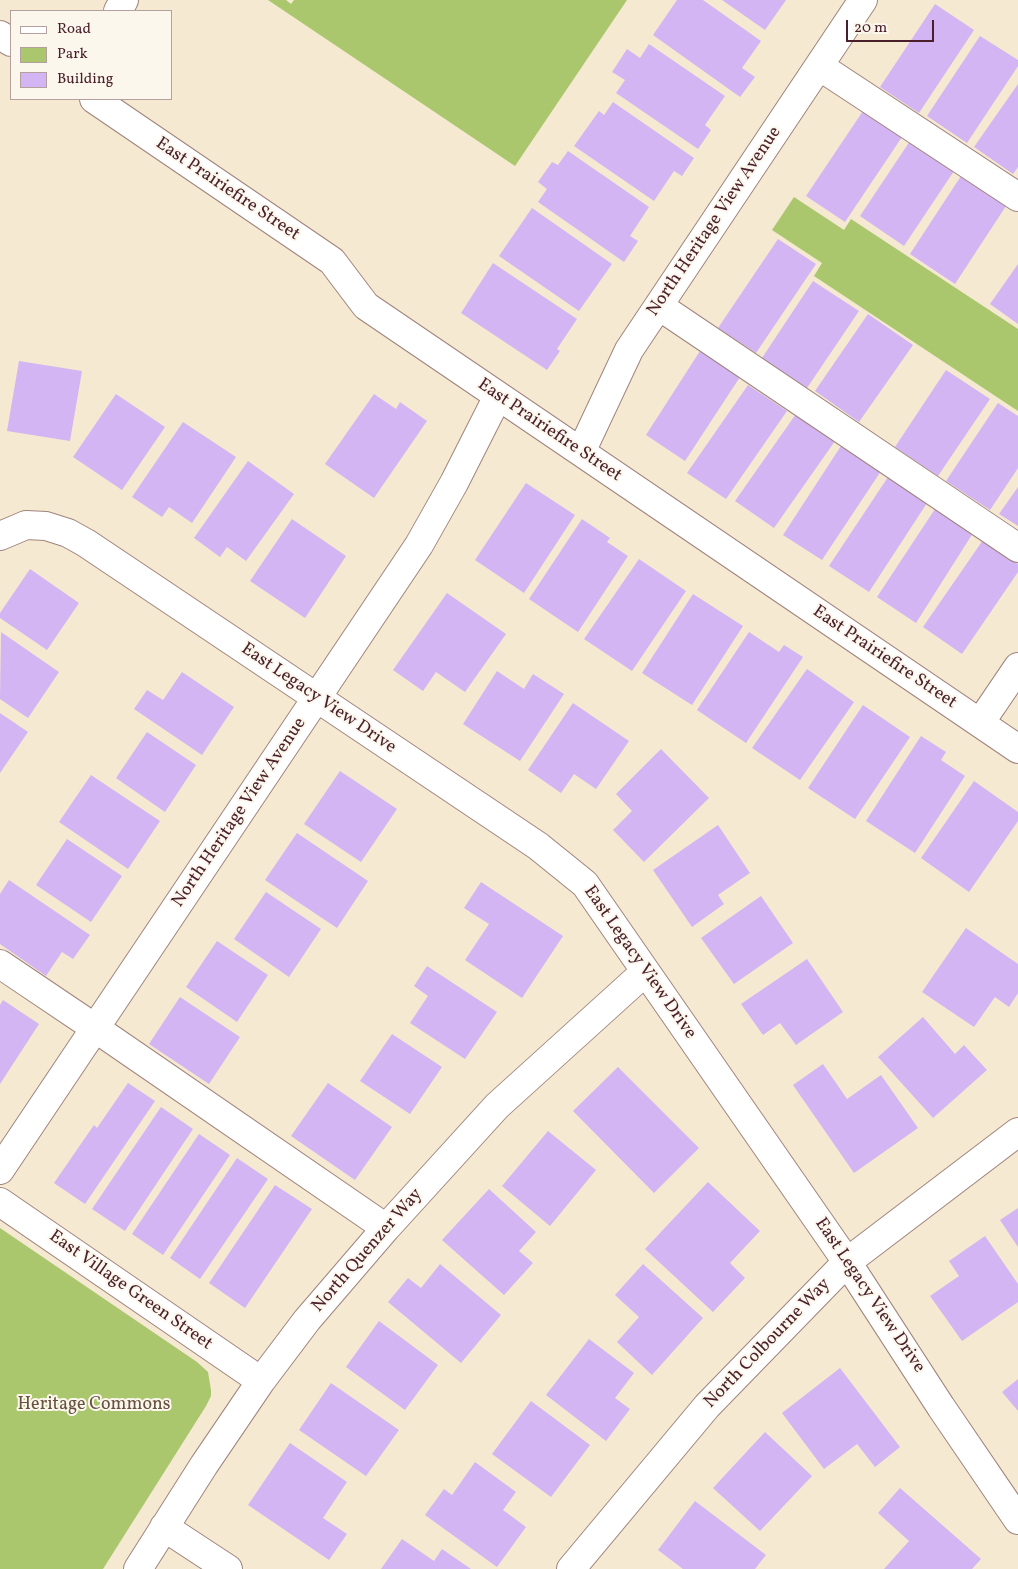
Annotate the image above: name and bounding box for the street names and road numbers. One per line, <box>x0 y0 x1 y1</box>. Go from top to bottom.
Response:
street label: North Heritage View Avenue <box>643 123 787 321</box>
street label: East Prairiefire Street <box>151 134 303 246</box>
street label: East Prairiefire Street <box>473 375 625 487</box>
street label: East Prairiefire Street <box>808 602 960 714</box>
street label: East Legacy View Drive <box>236 639 400 759</box>
street label: North Heritage View Avenue <box>168 714 312 912</box>
street label: East Legacy View Drive <box>578 882 700 1044</box>
street label: North Quenzer Way <box>308 1185 428 1317</box>
street label: East Legacy View Drive <box>809 1214 929 1378</box>
street label: East Village Green Street <box>44 1226 216 1356</box>
street label: North Colbourne Way <box>700 1274 836 1414</box>

